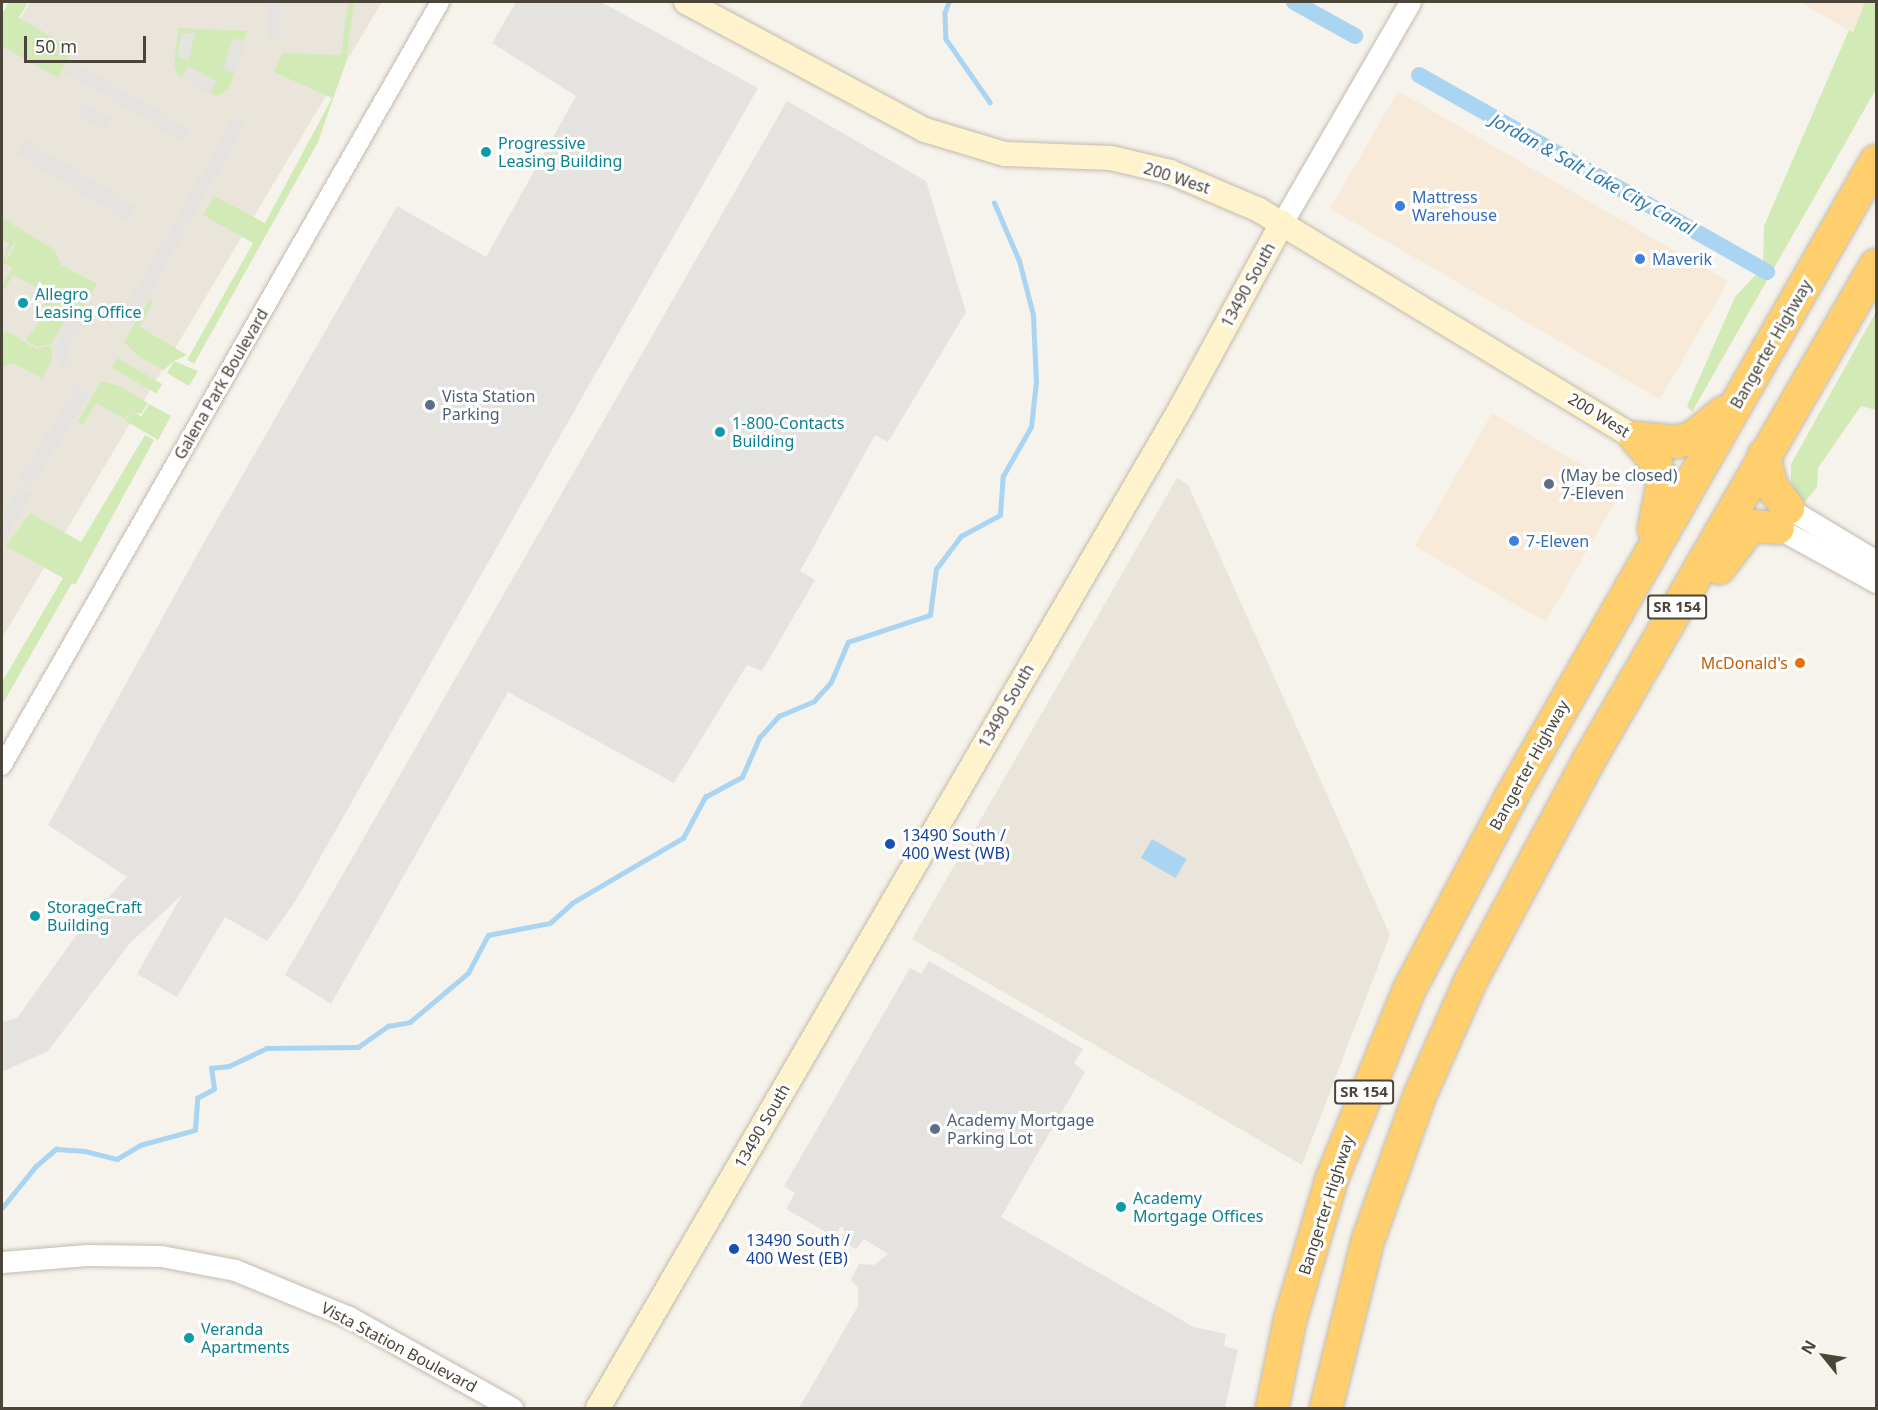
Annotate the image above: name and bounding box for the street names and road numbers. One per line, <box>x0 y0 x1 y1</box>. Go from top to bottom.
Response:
street label: 200 West <box>1141 158 1213 198</box>
street label: 13490 South <box>1217 239 1279 331</box>
street label: Bangerter Highway <box>1726 276 1816 412</box>
street label: Galena Park Boulevard <box>170 305 272 463</box>
street label: 200 West <box>1565 389 1633 441</box>
road number: SR 154 <box>1647 595 1707 619</box>
street label: 13490 South <box>974 661 1038 751</box>
street label: Bangerter Highway <box>1485 697 1573 833</box>
road number: SR 154 <box>1334 1080 1394 1104</box>
street label: 13490 South <box>730 1081 794 1171</box>
street label: Bangerter Highway <box>1294 1133 1358 1277</box>
street label: Vista Station Boulevard <box>318 1298 480 1396</box>

